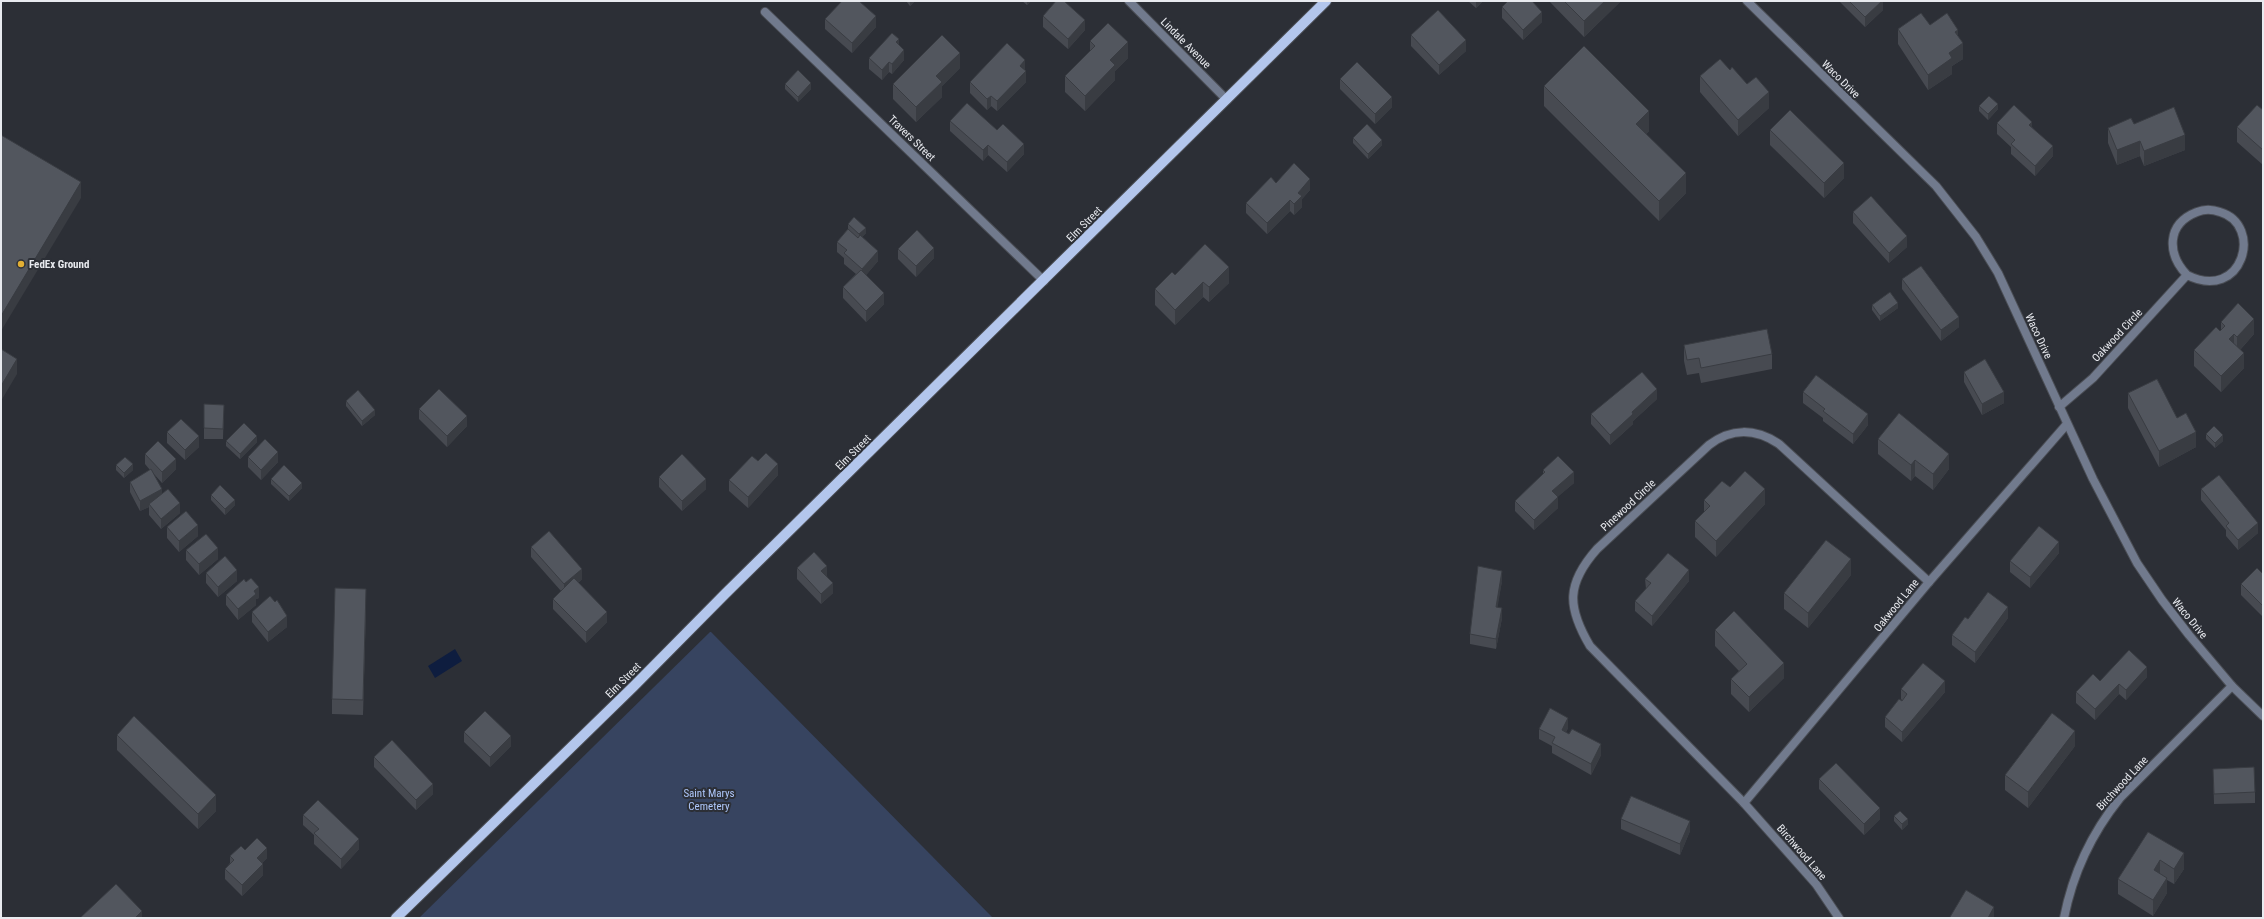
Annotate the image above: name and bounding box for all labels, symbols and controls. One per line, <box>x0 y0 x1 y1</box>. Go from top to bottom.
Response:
street label: Lindale Avenue <box>1158 16 1213 71</box>
street label: Waco Drive <box>1819 58 1862 101</box>
street label: Travers Street <box>886 113 938 164</box>
street label: Elm Street <box>1064 204 1105 245</box>
place label: FedEx Ground <box>29 258 89 271</box>
marker: FedEx Ground <box>16 259 26 269</box>
street label: Oakwood Circle <box>2089 306 2145 365</box>
street label: Waco Drive <box>2022 311 2055 361</box>
street label: Elm Street <box>833 432 874 473</box>
street label: Pinewood Circle <box>1598 477 1658 534</box>
street label: Oakwood Lane <box>1871 576 1922 634</box>
street label: Waco Drive <box>2169 595 2210 641</box>
street label: Elm Street <box>603 660 644 701</box>
street label: Birchwood Lane <box>2094 754 2151 813</box>
park label: Saint Marys Cemetery <box>683 787 735 813</box>
street label: Birchwood Lane <box>1774 822 1829 883</box>

